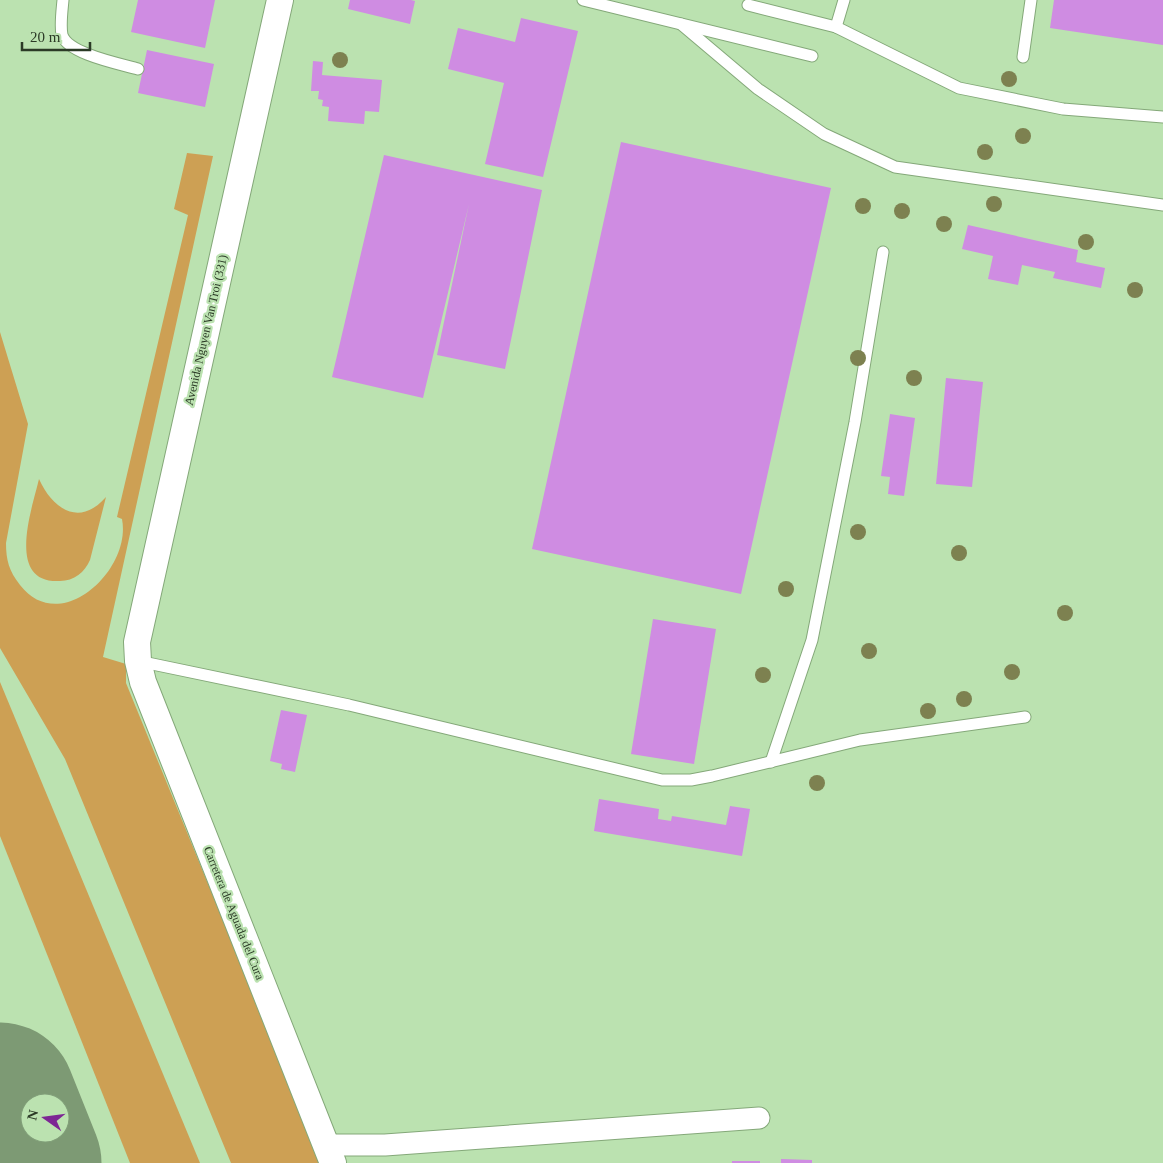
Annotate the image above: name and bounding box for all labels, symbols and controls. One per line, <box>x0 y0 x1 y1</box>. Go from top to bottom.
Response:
scale bar <box>22 20 90 52</box>
text: 20 m <box>30 29 61 45</box>
street label: Avenida Nguyen Van Troi (331) <box>182 253 230 407</box>
street label: Carretera de Aguada del Cura <box>201 844 267 982</box>
north arrow <box>20 1093 70 1143</box>
text: N <box>24 1108 41 1122</box>

